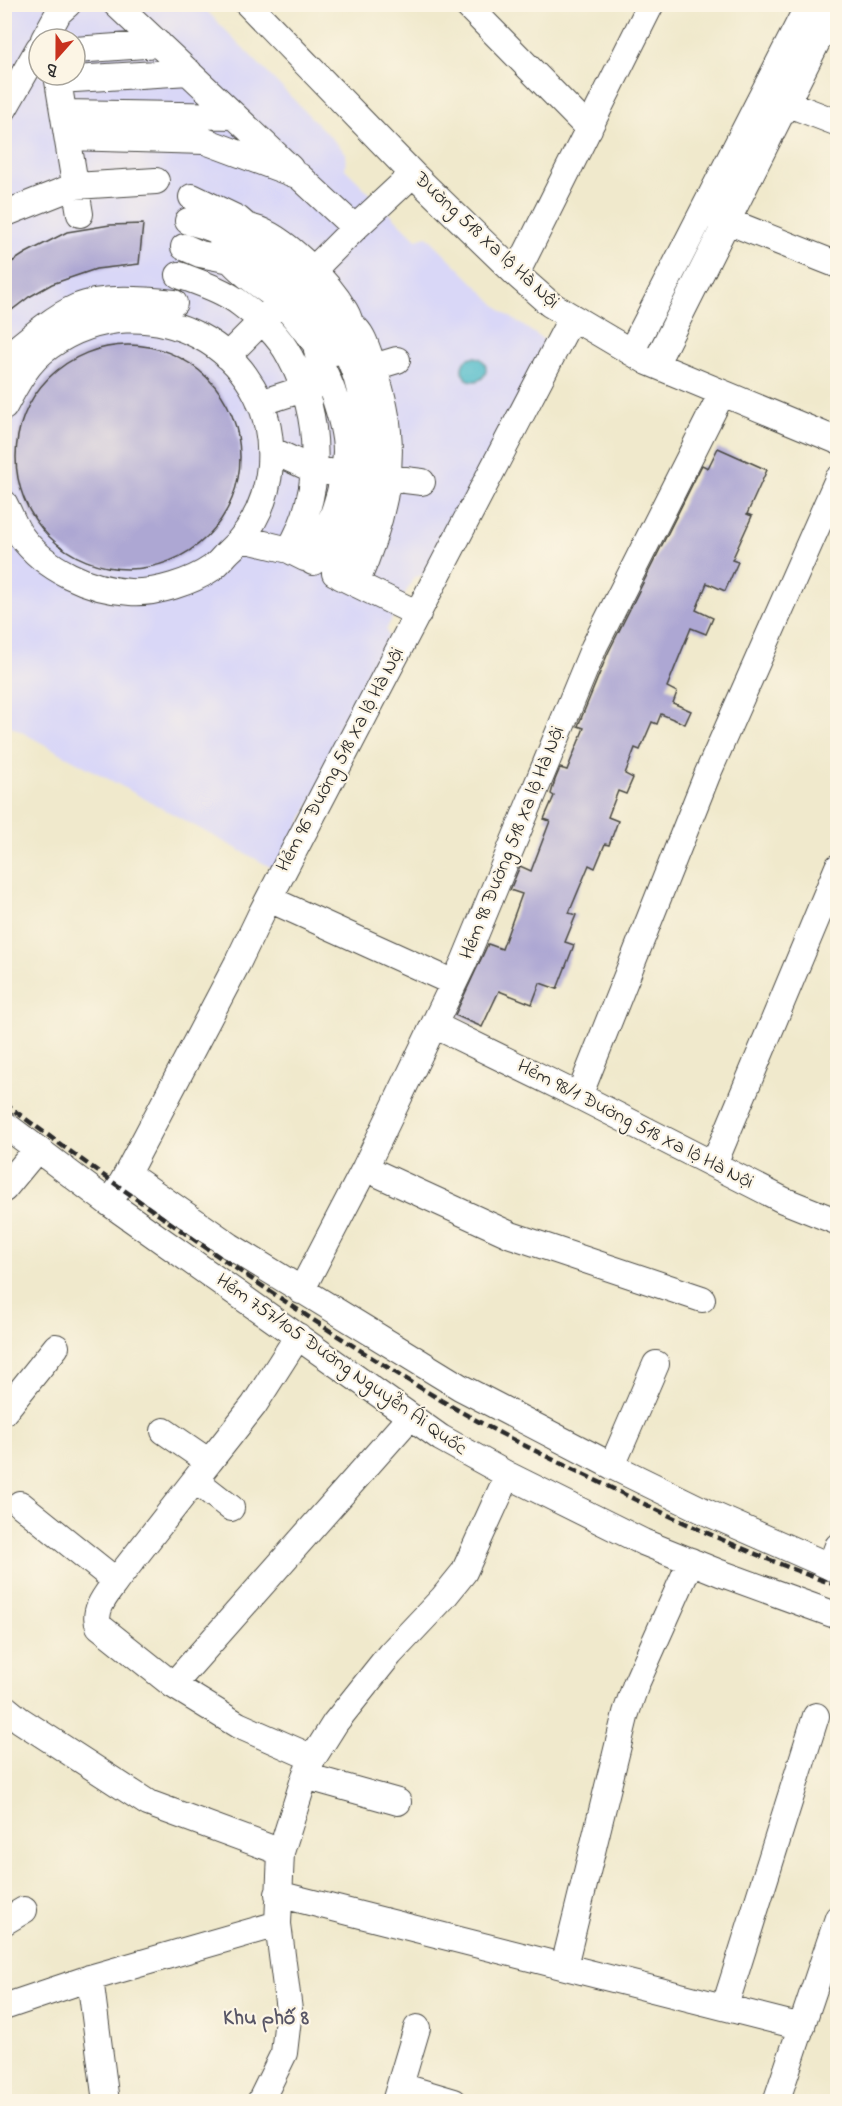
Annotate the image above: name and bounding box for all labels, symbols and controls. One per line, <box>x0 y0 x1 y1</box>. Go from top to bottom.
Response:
north arrow <box>27 27 87 87</box>
text: B <box>43 56 63 83</box>
street label: Đường 518 Xa lộ Hà Nội <box>405 165 565 317</box>
street label: Hẻm 96 Đường 518 Xa lộ Hà Nội <box>269 643 413 878</box>
street label: Hẻm 98 Đường 518 Xa lộ Hà Nội <box>453 722 574 964</box>
street label: Hẻm 98/1 Đường 518 Xa lộ Hà Nội <box>511 1053 758 1198</box>
street label: Hẻm 757/105 Đường Nguyễn Ái Quốc <box>209 1267 473 1464</box>
district label: Khu phố 8 <box>223 2003 310 2035</box>

